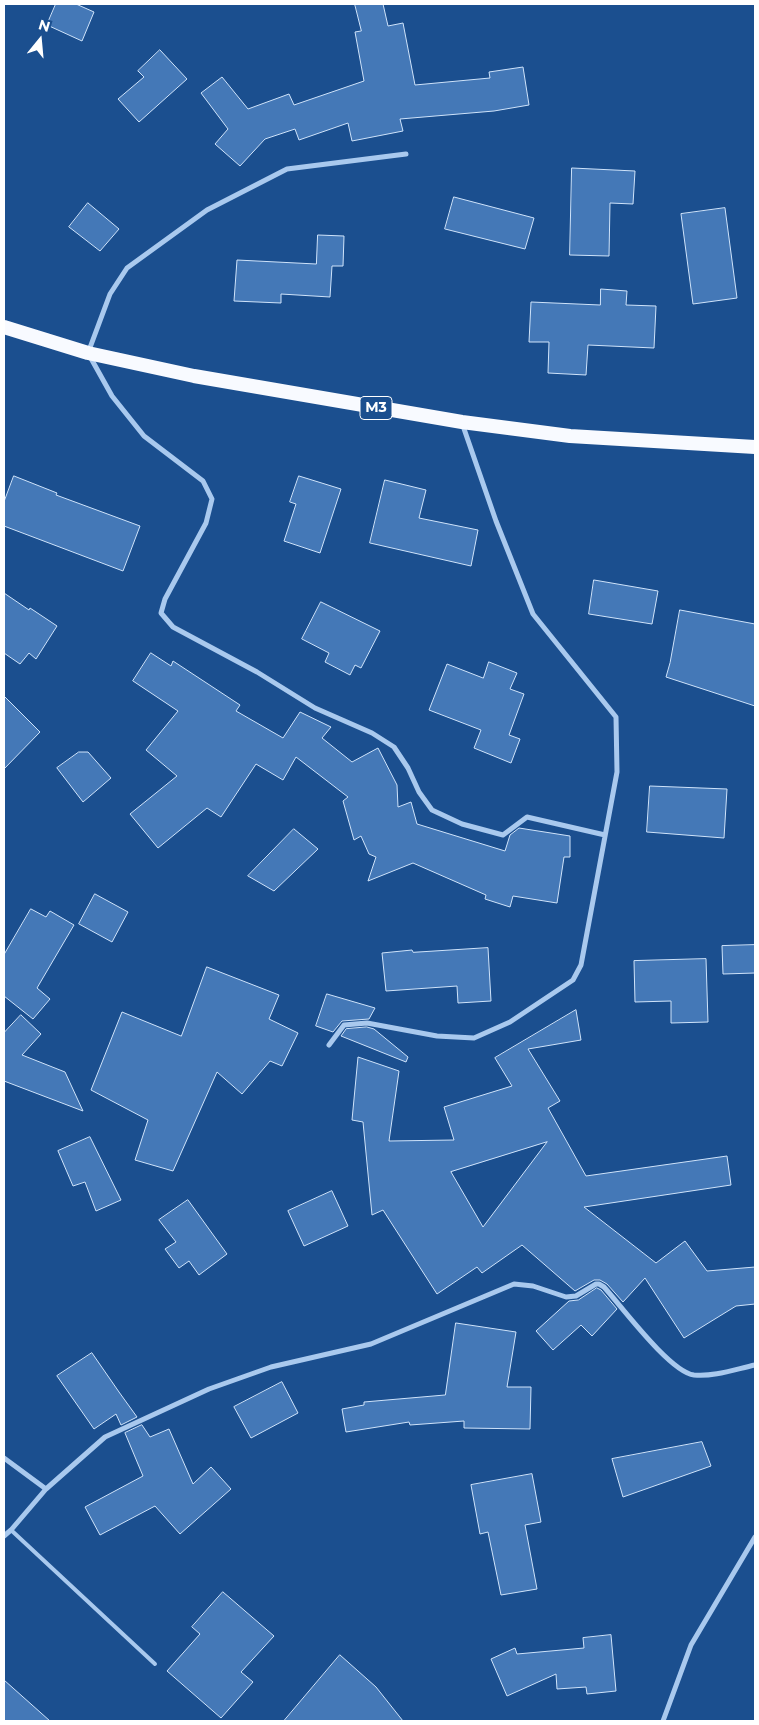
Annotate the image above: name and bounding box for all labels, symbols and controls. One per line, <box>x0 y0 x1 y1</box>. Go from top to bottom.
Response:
north arrow <box>15 15 65 65</box>
text: N <box>36 15 52 36</box>
road number: M3 <box>360 396 392 419</box>

